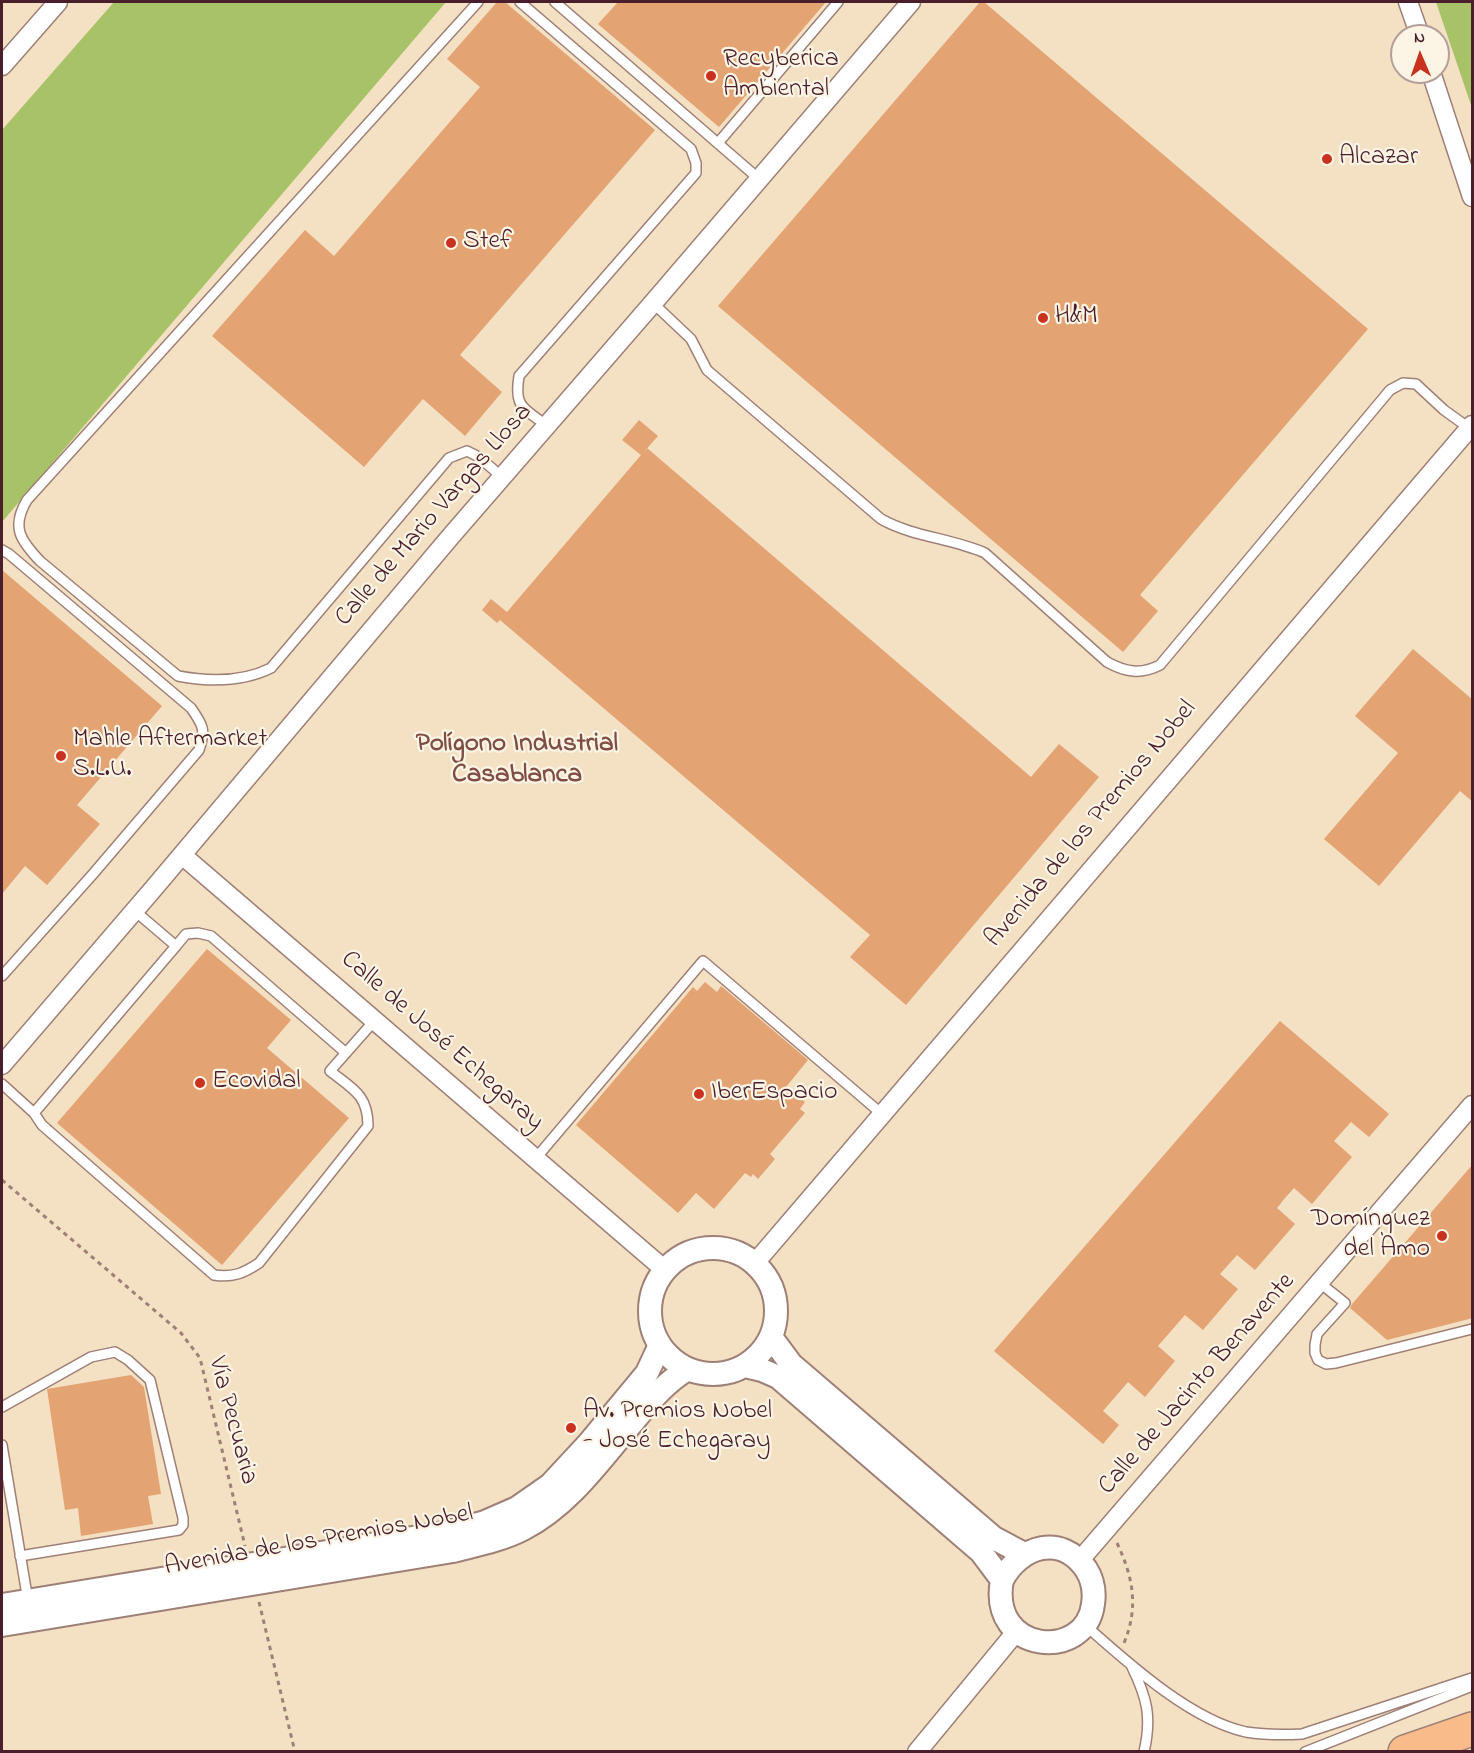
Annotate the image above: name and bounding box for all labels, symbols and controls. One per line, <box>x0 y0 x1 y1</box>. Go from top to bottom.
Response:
north arrow <box>1390 24 1450 84</box>
text: N <box>1414 26 1425 50</box>
place label: Recyberica Ambiental <box>723 45 839 106</box>
marker: Recyberica Ambiental <box>704 69 718 83</box>
place label: Alcazar <box>1339 143 1418 175</box>
marker: Alcazar <box>1320 152 1334 166</box>
place label: Stef <box>463 227 512 259</box>
marker: Stef <box>444 236 458 250</box>
place label: H&M <box>1055 302 1098 334</box>
marker: H&M <box>1036 311 1050 325</box>
street label: Calle de Mario Vargas Llosa <box>330 398 540 634</box>
street label: Avenida de los Premios Nobel <box>979 695 1205 955</box>
place label: Mahle Aftermarket S.L.U. <box>73 725 267 786</box>
district label: Polígono Industrial Casablanca <box>416 730 618 793</box>
marker: Mahle Aftermarket S.L.U. <box>54 749 68 763</box>
street label: Calle de José Echegaray <box>333 945 549 1139</box>
place label: Ecovidal <box>212 1067 301 1099</box>
marker: Ecovidal <box>193 1076 207 1090</box>
place label: IberEspacio <box>711 1078 837 1110</box>
marker: IberEspacio <box>692 1087 706 1101</box>
place label: Domínguez del Amo <box>1311 1205 1430 1266</box>
marker: Domínguez del Amo <box>1435 1229 1449 1243</box>
street label: Calle de Jacinto Benavente <box>1093 1268 1303 1502</box>
street label: Vía Pecuaria <box>199 1354 263 1488</box>
place label: Av. Premios Nobel - José Echegaray <box>583 1397 772 1458</box>
marker: Av. Premios Nobel - José Echegaray <box>564 1421 578 1435</box>
street label: Avenida de los Premios Nobel <box>162 1499 476 1585</box>

